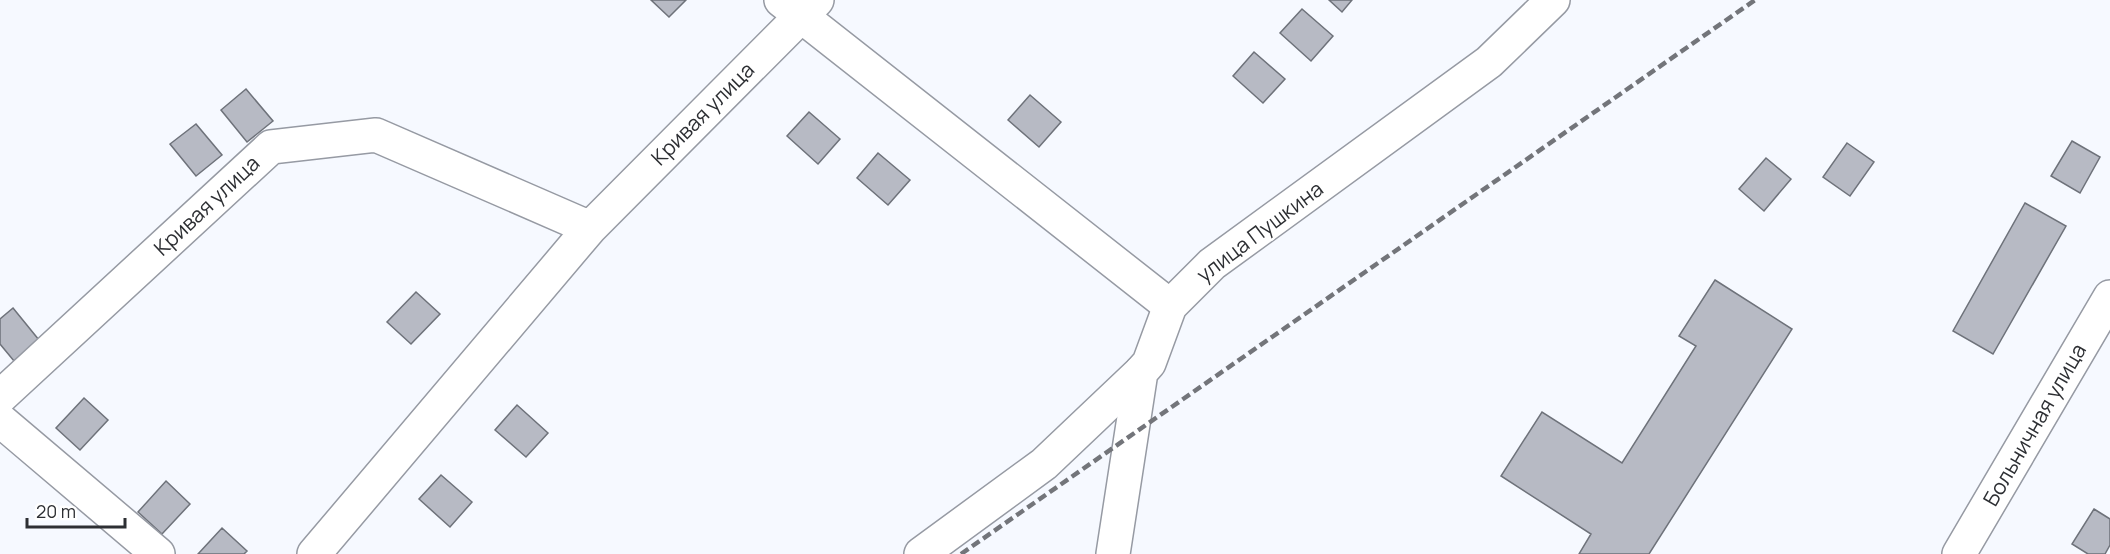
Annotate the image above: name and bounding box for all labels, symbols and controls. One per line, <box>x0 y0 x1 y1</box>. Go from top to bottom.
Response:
street label: Кривая улица <box>645 56 760 171</box>
street label: Кривая улица <box>147 149 265 262</box>
street label: улица Пушкина <box>1190 174 1328 288</box>
street label: Больничная улица <box>1976 338 2092 511</box>
scale bar <box>27 491 124 529</box>
text: 20 m <box>36 499 76 523</box>

